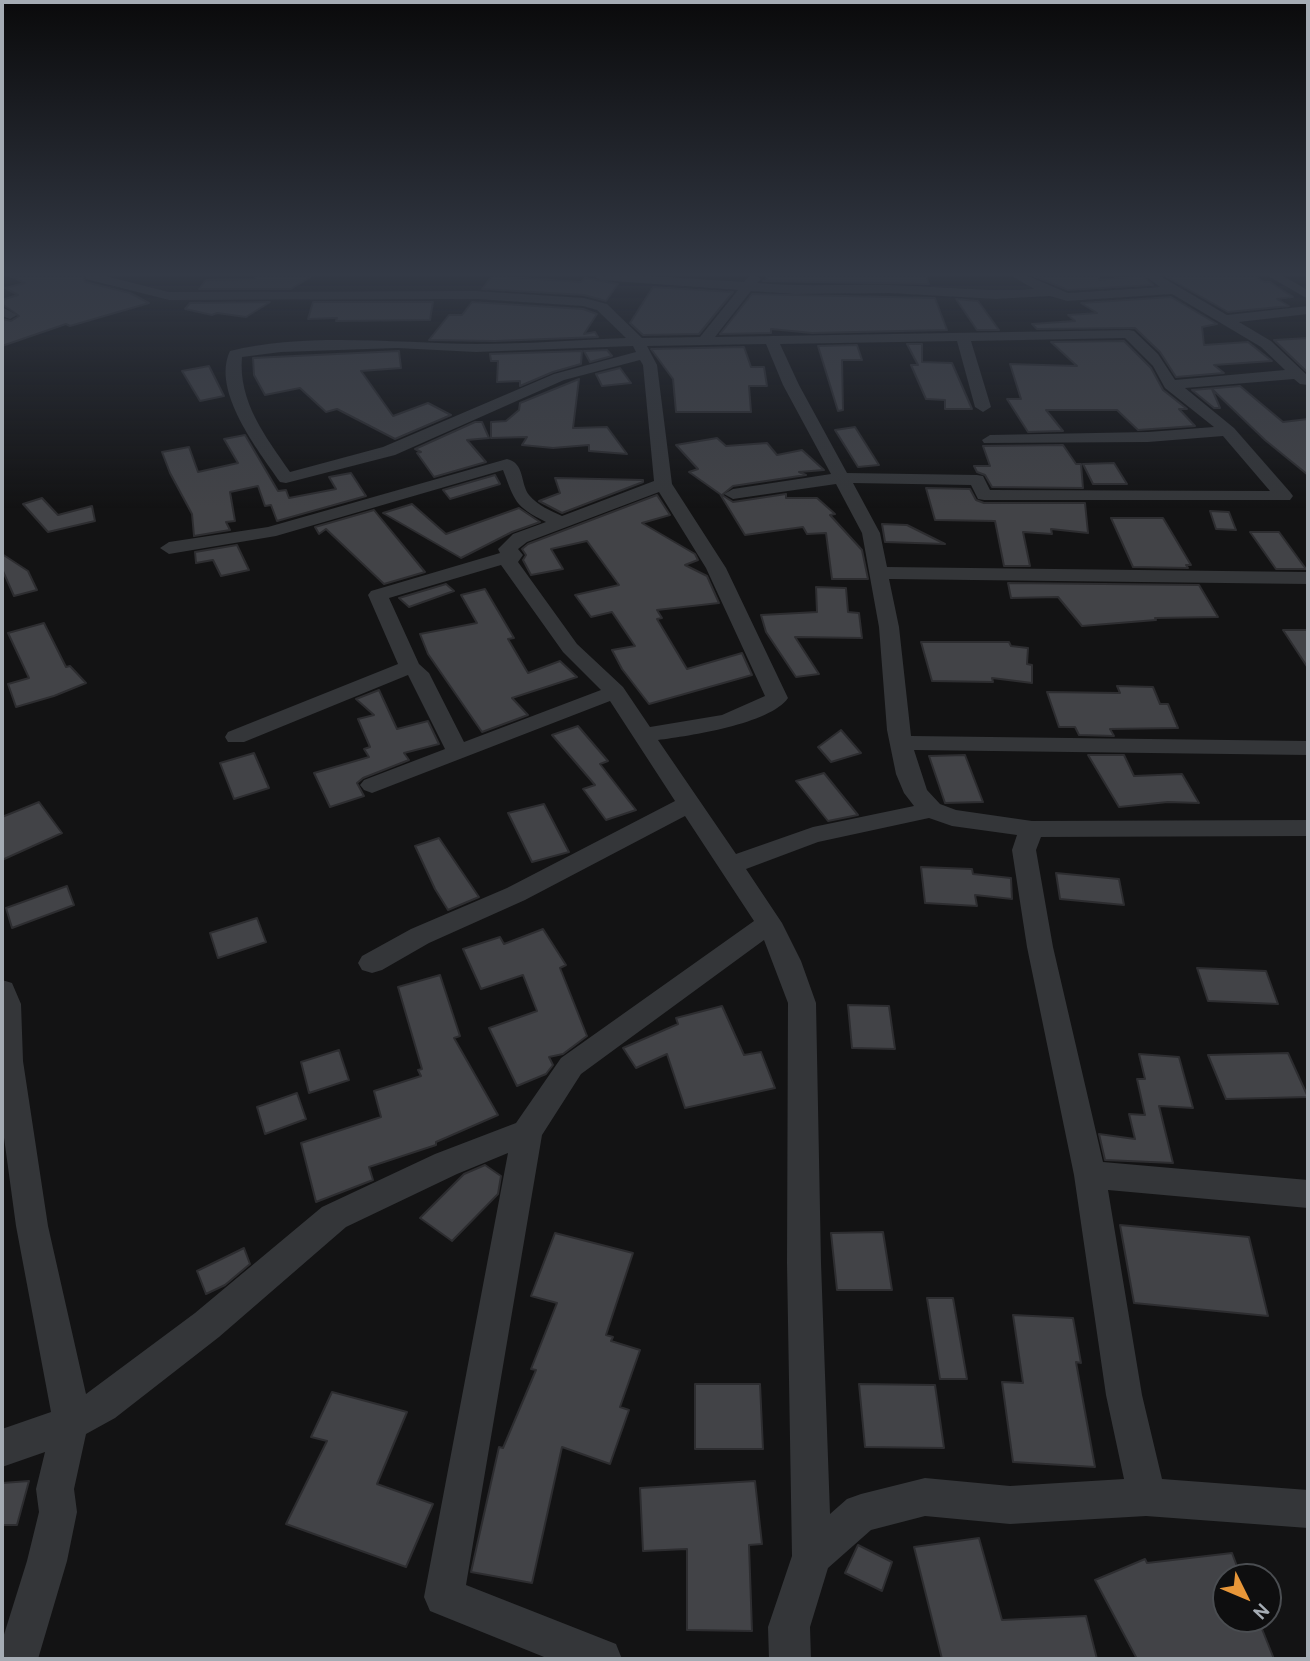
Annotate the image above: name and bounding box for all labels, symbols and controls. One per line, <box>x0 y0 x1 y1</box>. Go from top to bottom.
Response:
north arrow <box>1212 1563 1282 1633</box>
text: N <box>1248 1599 1274 1624</box>

